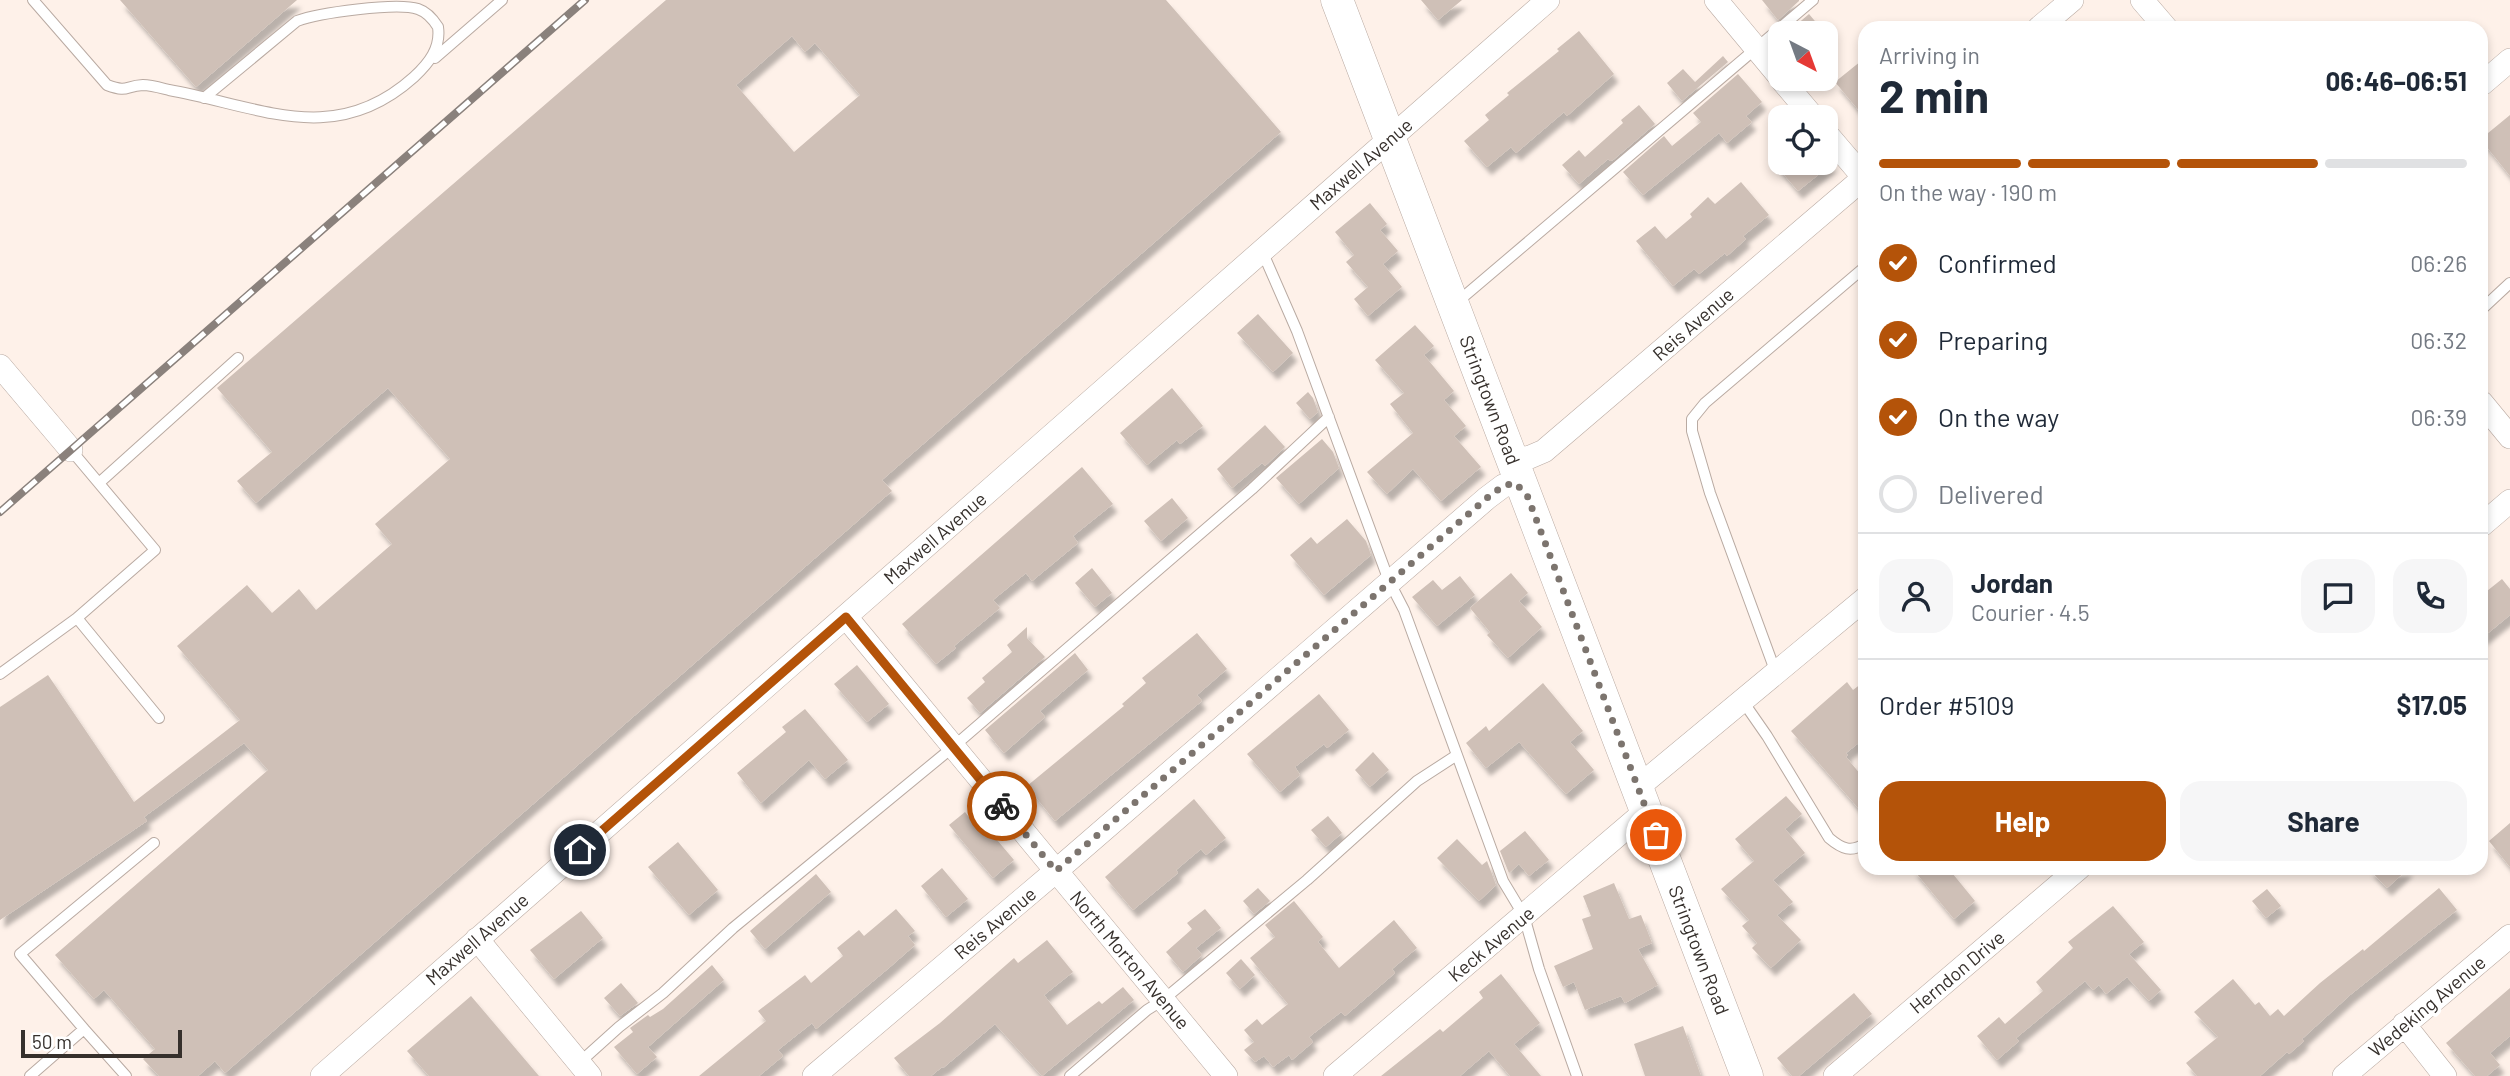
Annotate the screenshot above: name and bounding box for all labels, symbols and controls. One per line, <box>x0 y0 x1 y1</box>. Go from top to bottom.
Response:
north arrow <box>1768 21 1838 91</box>
map controls <box>1768 21 1838 175</box>
text: Arriving in <box>1879 41 1980 69</box>
text: 06:46–06:51 <box>2326 65 2467 96</box>
text: 2 min <box>1879 67 1989 122</box>
button: locate <box>1768 105 1838 175</box>
street label: Maxwell Avenue <box>1305 113 1417 215</box>
text: On the way · 190 m <box>1879 178 2057 206</box>
icon: check <box>1879 244 1917 282</box>
text: Confirmed <box>1938 247 2057 278</box>
text: 06:26 <box>2410 249 2467 277</box>
street label: Reis Avenue <box>1647 282 1738 365</box>
icon: check <box>1879 321 1917 359</box>
text: Preparing <box>1938 324 2048 355</box>
text: 06:32 <box>2410 326 2467 354</box>
street label: Stringtown Road <box>1455 332 1526 468</box>
icon: check <box>1879 398 1917 436</box>
text: On the way <box>1938 401 2059 432</box>
text: 06:39 <box>2411 403 2467 431</box>
text: Delivered <box>1938 478 2044 509</box>
street label: Maxwell Avenue <box>879 487 991 589</box>
button: person <box>1879 559 1953 633</box>
button: chat <box>2301 559 2375 633</box>
button: phone <box>2393 559 2467 633</box>
text: Jordan <box>1971 567 2053 598</box>
text: Courier · 4.5 <box>1971 598 2090 626</box>
text: Order #5109 <box>1879 689 2014 720</box>
text: $17.05 <box>2397 689 2467 720</box>
courier <box>967 771 1037 841</box>
button: Help <box>1879 781 2166 861</box>
button: Share <box>2180 781 2467 861</box>
icon: bike <box>983 787 1021 825</box>
pin <box>1626 805 1686 865</box>
icon: bag <box>1637 816 1675 854</box>
pin <box>550 820 610 880</box>
icon: home <box>561 831 599 869</box>
street label: Reis Avenue <box>949 882 1040 964</box>
street label: Stringtown Road <box>1664 882 1735 1018</box>
street label: North Morton Avenue <box>1066 886 1195 1034</box>
street label: Maxwell Avenue <box>421 888 533 990</box>
street label: Keck Avenue <box>1443 901 1538 986</box>
street label: Herndon Drive <box>1905 925 2009 1018</box>
street label: Wedeking Avenue <box>2364 950 2490 1061</box>
scale bar <box>21 1027 182 1059</box>
text: 50 m <box>32 1030 72 1053</box>

